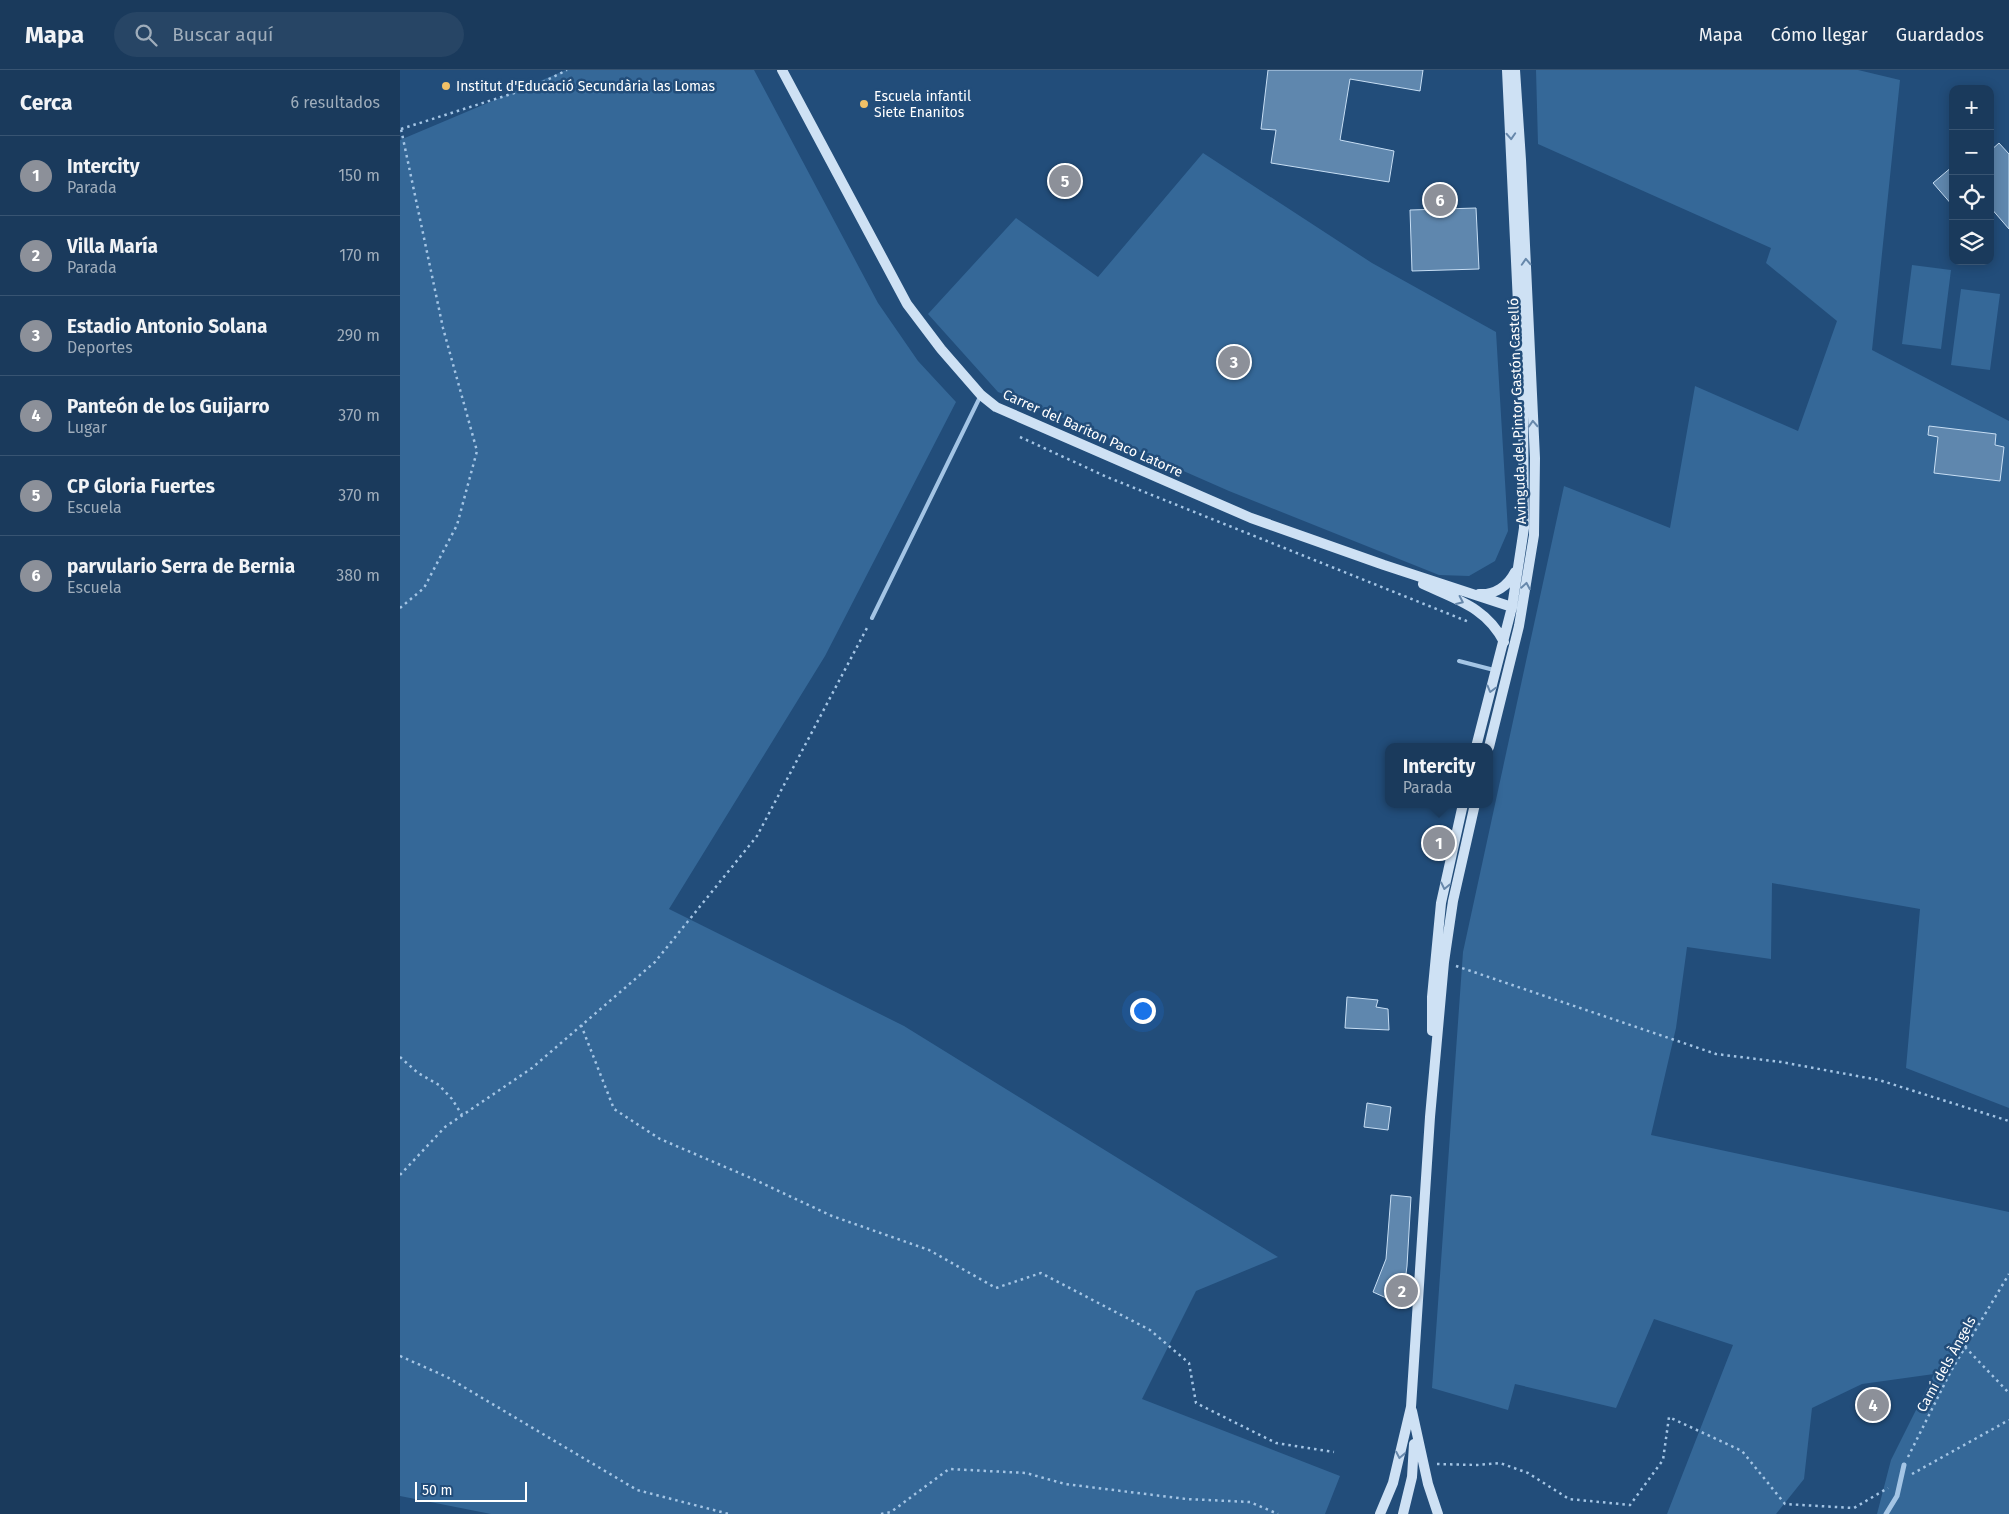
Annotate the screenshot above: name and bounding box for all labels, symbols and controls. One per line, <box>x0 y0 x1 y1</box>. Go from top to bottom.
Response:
search box <box>114 12 464 57</box>
text: Mapa <box>25 21 84 49</box>
icon: search <box>132 21 160 49</box>
text: Buscar aquí <box>172 23 273 46</box>
text: Mapa <box>1699 24 1743 46</box>
text: Cómo llegar <box>1771 24 1868 46</box>
text: Guardados <box>1896 24 1984 46</box>
place label: Institut d'Educació Secundària las Lomas <box>456 78 716 95</box>
marker: Institut d'Educació Secundària las Lomas <box>440 80 452 92</box>
map controls <box>1949 85 1994 265</box>
button: + <box>1949 85 1994 130</box>
place label: Escuela infantil Siete Enanitos <box>874 88 971 121</box>
text: Cerca <box>20 90 72 116</box>
text: 6 resultados <box>291 93 380 112</box>
marker: Escuela infantil Siete Enanitos <box>858 98 870 110</box>
button: − <box>1949 130 1994 175</box>
one-way arrow <box>1505 132 1516 140</box>
text: Intercity <box>67 155 140 178</box>
pin: 5 <box>1049 162 1081 200</box>
text: 1 <box>32 166 40 185</box>
text: 150 m <box>338 166 380 185</box>
button: locate <box>1949 175 1994 220</box>
text: Parada <box>67 178 117 197</box>
pin: 6 <box>1424 181 1456 219</box>
button: layers <box>1949 220 1994 265</box>
text: Villa María <box>67 235 158 258</box>
text: 2 <box>32 246 40 265</box>
text: 170 m <box>339 246 380 265</box>
one-way arrow <box>1520 257 1531 265</box>
text: Parada <box>67 258 117 277</box>
street label: Avinguda del Pintor Gastón Castelló <box>1505 297 1530 524</box>
text: Estadio Antonio Solana <box>67 315 267 338</box>
text: 3 <box>32 326 40 345</box>
text: 290 m <box>337 326 380 345</box>
text: Deportes <box>67 338 133 357</box>
pin: 3 <box>1218 343 1250 381</box>
street label: Carrer del Baríton Paco Latorre <box>1000 386 1186 481</box>
text: Panteón de los Guijarro <box>67 395 270 418</box>
text: 4 <box>31 406 41 425</box>
text: 370 m <box>338 406 380 425</box>
text: Lugar <box>67 418 107 437</box>
one-way arrow <box>1528 420 1539 428</box>
text: CP Gloria Fuertes <box>67 475 215 498</box>
text: 5 <box>32 486 40 505</box>
text: 370 m <box>338 486 380 505</box>
text: Escuela <box>67 498 122 517</box>
text: parvulario Serra de Bernia <box>67 555 295 578</box>
text: 6 <box>31 566 41 585</box>
text: 380 m <box>336 566 380 585</box>
text: Escuela <box>67 578 122 597</box>
one-way arrow <box>1521 582 1531 590</box>
one-way arrow <box>1455 595 1464 605</box>
one-way arrow <box>1487 684 1497 692</box>
popup <box>1385 743 1493 808</box>
text: Intercity <box>1403 755 1475 778</box>
text: Parada <box>1403 778 1452 797</box>
pin: 1 <box>1423 824 1455 862</box>
one-way arrow <box>1440 882 1451 890</box>
your location <box>1130 998 1156 1024</box>
pin: 2 <box>1386 1272 1418 1310</box>
street label: Camí dels Àngels <box>1912 1313 1980 1415</box>
pin: 4 <box>1857 1386 1889 1424</box>
one-way arrow <box>1396 1450 1406 1459</box>
scale bar <box>415 1479 528 1502</box>
text: 50 m <box>422 1482 453 1499</box>

